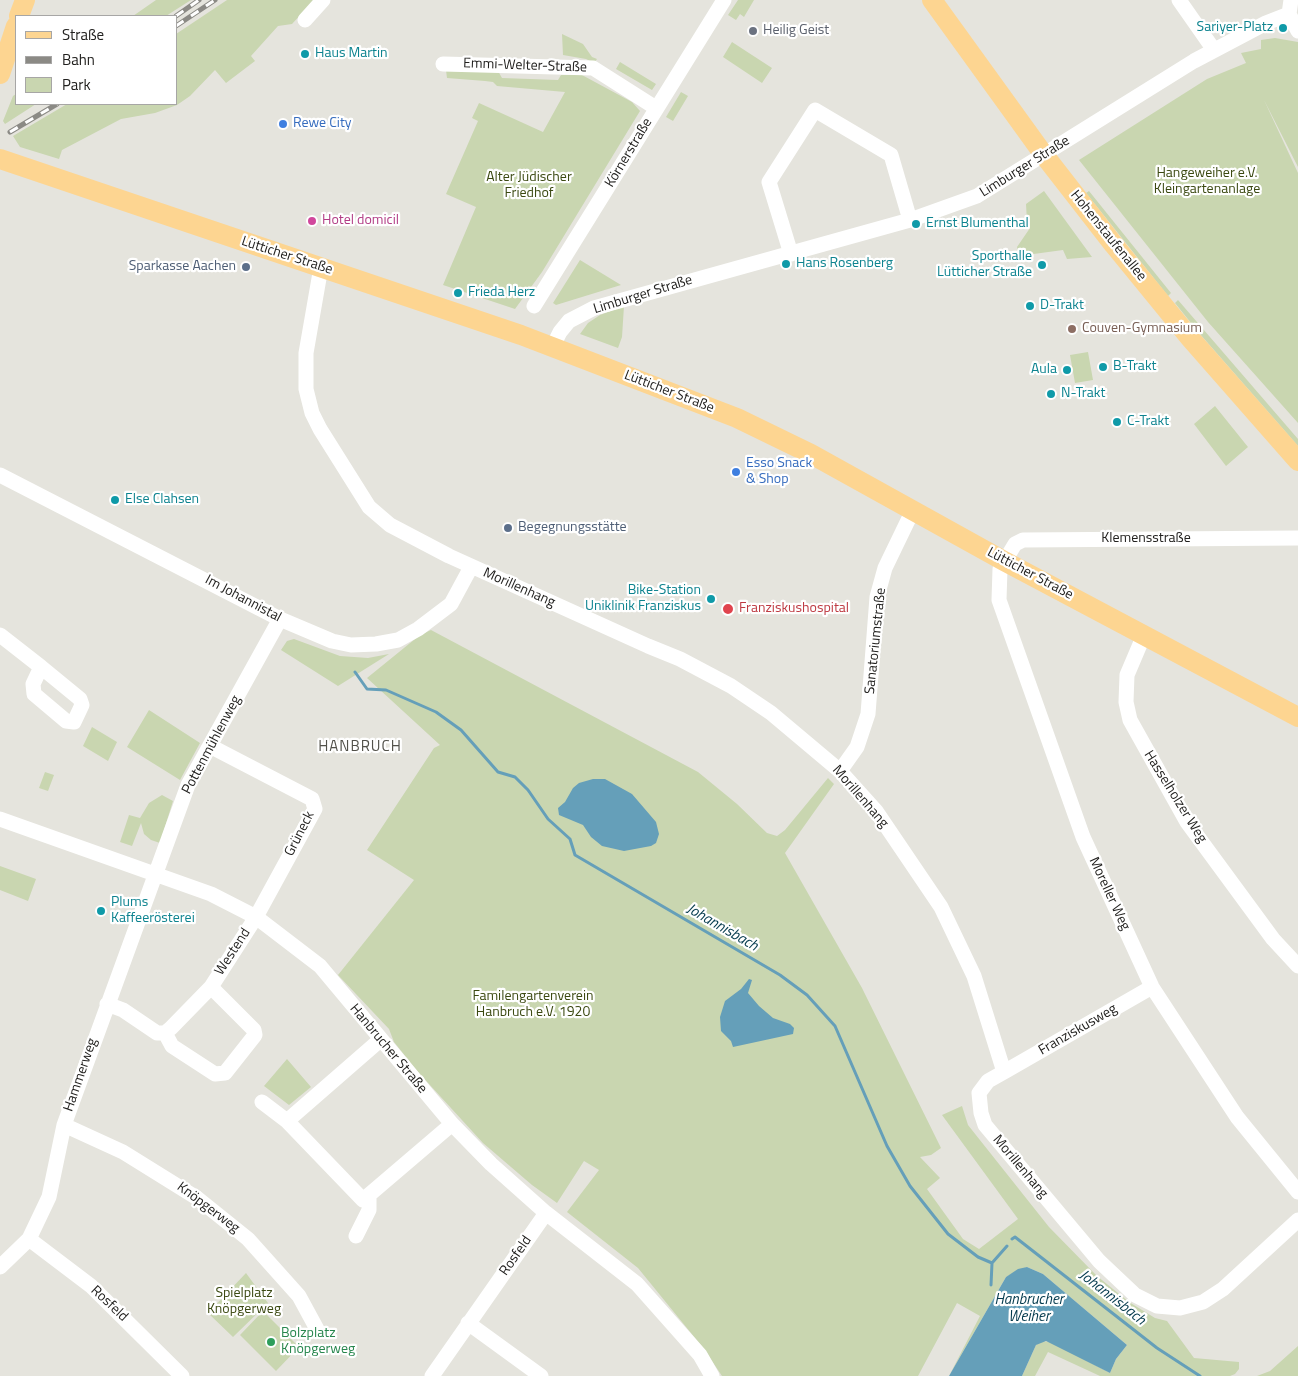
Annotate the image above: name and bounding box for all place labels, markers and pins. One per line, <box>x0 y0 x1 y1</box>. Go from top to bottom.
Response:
place label: Sariyer-Platz <box>1197 20 1273 36</box>
marker: Sariyer-Platz <box>1277 22 1289 34</box>
place label: Heilig Geist <box>763 23 829 39</box>
marker: Heilig Geist <box>747 25 759 37</box>
place label: Haus Martin <box>315 46 388 62</box>
marker: Haus Martin <box>299 48 311 60</box>
place label: Rewe City <box>293 116 352 132</box>
marker: Rewe City <box>277 118 289 130</box>
place label: Hotel domicil <box>322 213 399 229</box>
marker: Hotel domicil <box>306 215 318 227</box>
place label: Ernst Blumenthal <box>926 216 1029 232</box>
marker: Ernst Blumenthal <box>910 218 922 230</box>
place label: Sporthalle Lütticher Straße <box>937 249 1032 282</box>
place label: Hans Rosenberg <box>796 256 893 272</box>
marker: Hans Rosenberg <box>780 258 792 270</box>
place label: Sparkasse Aachen <box>129 259 236 275</box>
marker: Sporthalle Lütticher Straße <box>1036 259 1048 271</box>
marker: Sparkasse Aachen <box>240 261 252 273</box>
place label: Frieda Herz <box>468 285 535 301</box>
marker: Frieda Herz <box>452 287 464 299</box>
place label: D-Trakt <box>1040 298 1084 314</box>
marker: D-Trakt <box>1024 300 1036 312</box>
place label: Couven-Gymnasium <box>1082 321 1202 337</box>
marker: Couven-Gymnasium <box>1066 323 1078 335</box>
place label: B-Trakt <box>1113 359 1156 375</box>
marker: B-Trakt <box>1097 361 1109 373</box>
place label: Aula <box>1031 362 1057 378</box>
marker: Aula <box>1061 364 1073 376</box>
place label: N-Trakt <box>1061 386 1105 402</box>
marker: N-Trakt <box>1045 388 1057 400</box>
place label: C-Trakt <box>1127 414 1169 430</box>
marker: C-Trakt <box>1111 416 1123 428</box>
place label: Esso Snack & Shop <box>746 456 812 488</box>
marker: Esso Snack & Shop <box>730 466 742 478</box>
place label: Else Clahsen <box>125 492 199 508</box>
marker: Else Clahsen <box>109 494 121 506</box>
place label: Begegnungsstätte <box>518 520 627 536</box>
marker: Begegnungsstätte <box>502 522 514 534</box>
place label: Bike-Station Uniklinik Franziskus <box>585 583 701 616</box>
marker: Bike-Station Uniklinik Franziskus <box>705 593 717 605</box>
place label: Franziskushospital <box>739 601 849 617</box>
marker: Franziskushospital <box>721 602 735 616</box>
place label: Plums Kaffeerösterei <box>111 895 195 928</box>
marker: Plums Kaffeerösterei <box>95 905 107 917</box>
place label: Bolzplatz Knöpgerweg <box>281 1326 355 1358</box>
marker: Bolzplatz Knöpgerweg <box>265 1336 277 1348</box>

